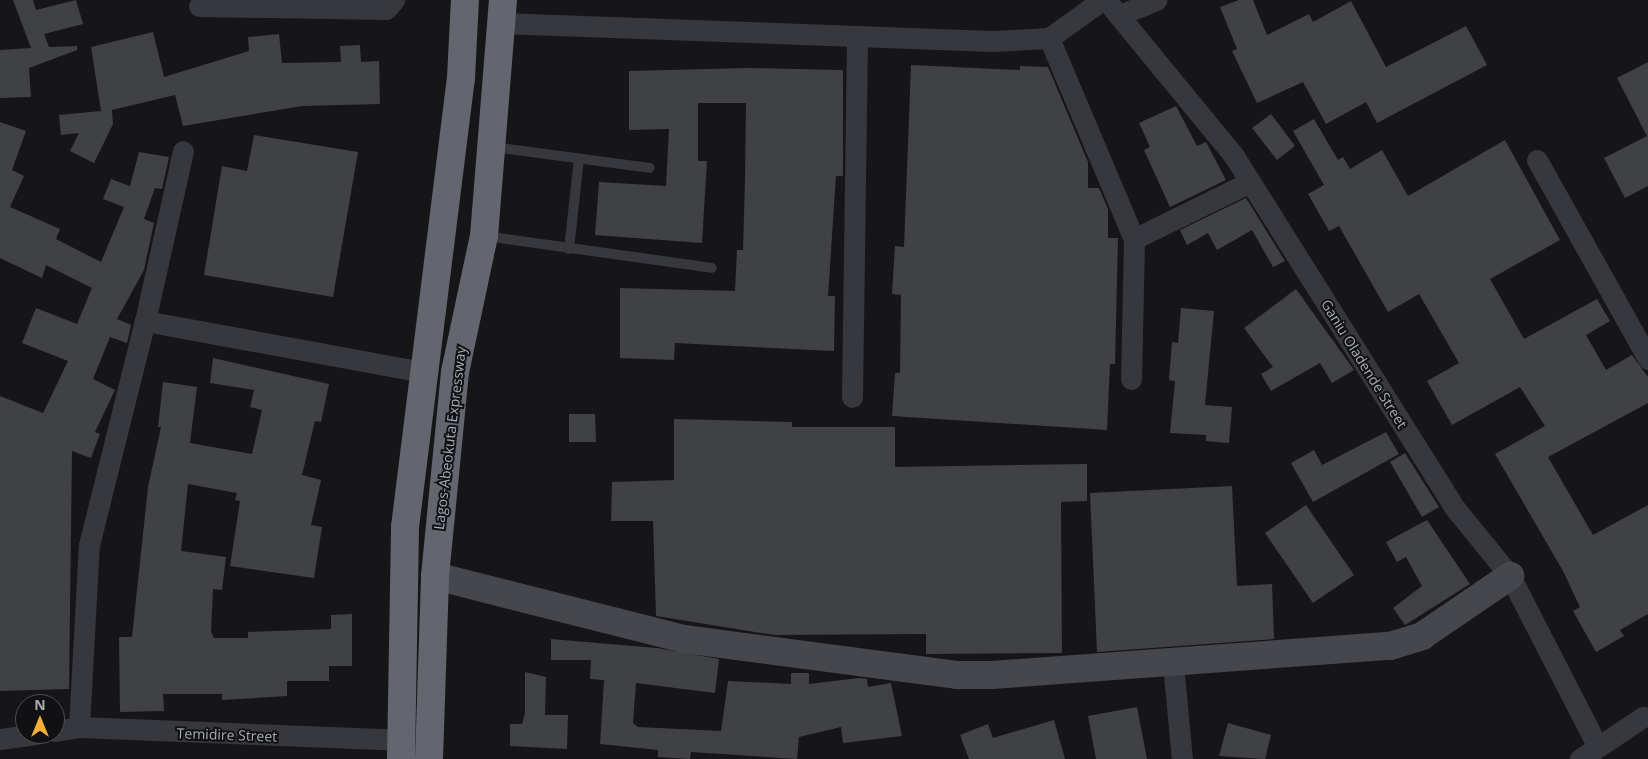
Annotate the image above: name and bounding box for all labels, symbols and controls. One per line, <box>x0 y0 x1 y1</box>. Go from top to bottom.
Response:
street label: Ganiu Oladende Street <box>1317 297 1411 431</box>
street label: Lagos-Abeokuta Expressway <box>430 345 470 531</box>
north arrow <box>15 694 65 744</box>
text: N <box>34 695 46 714</box>
street label: Temidire Street <box>176 725 278 745</box>

